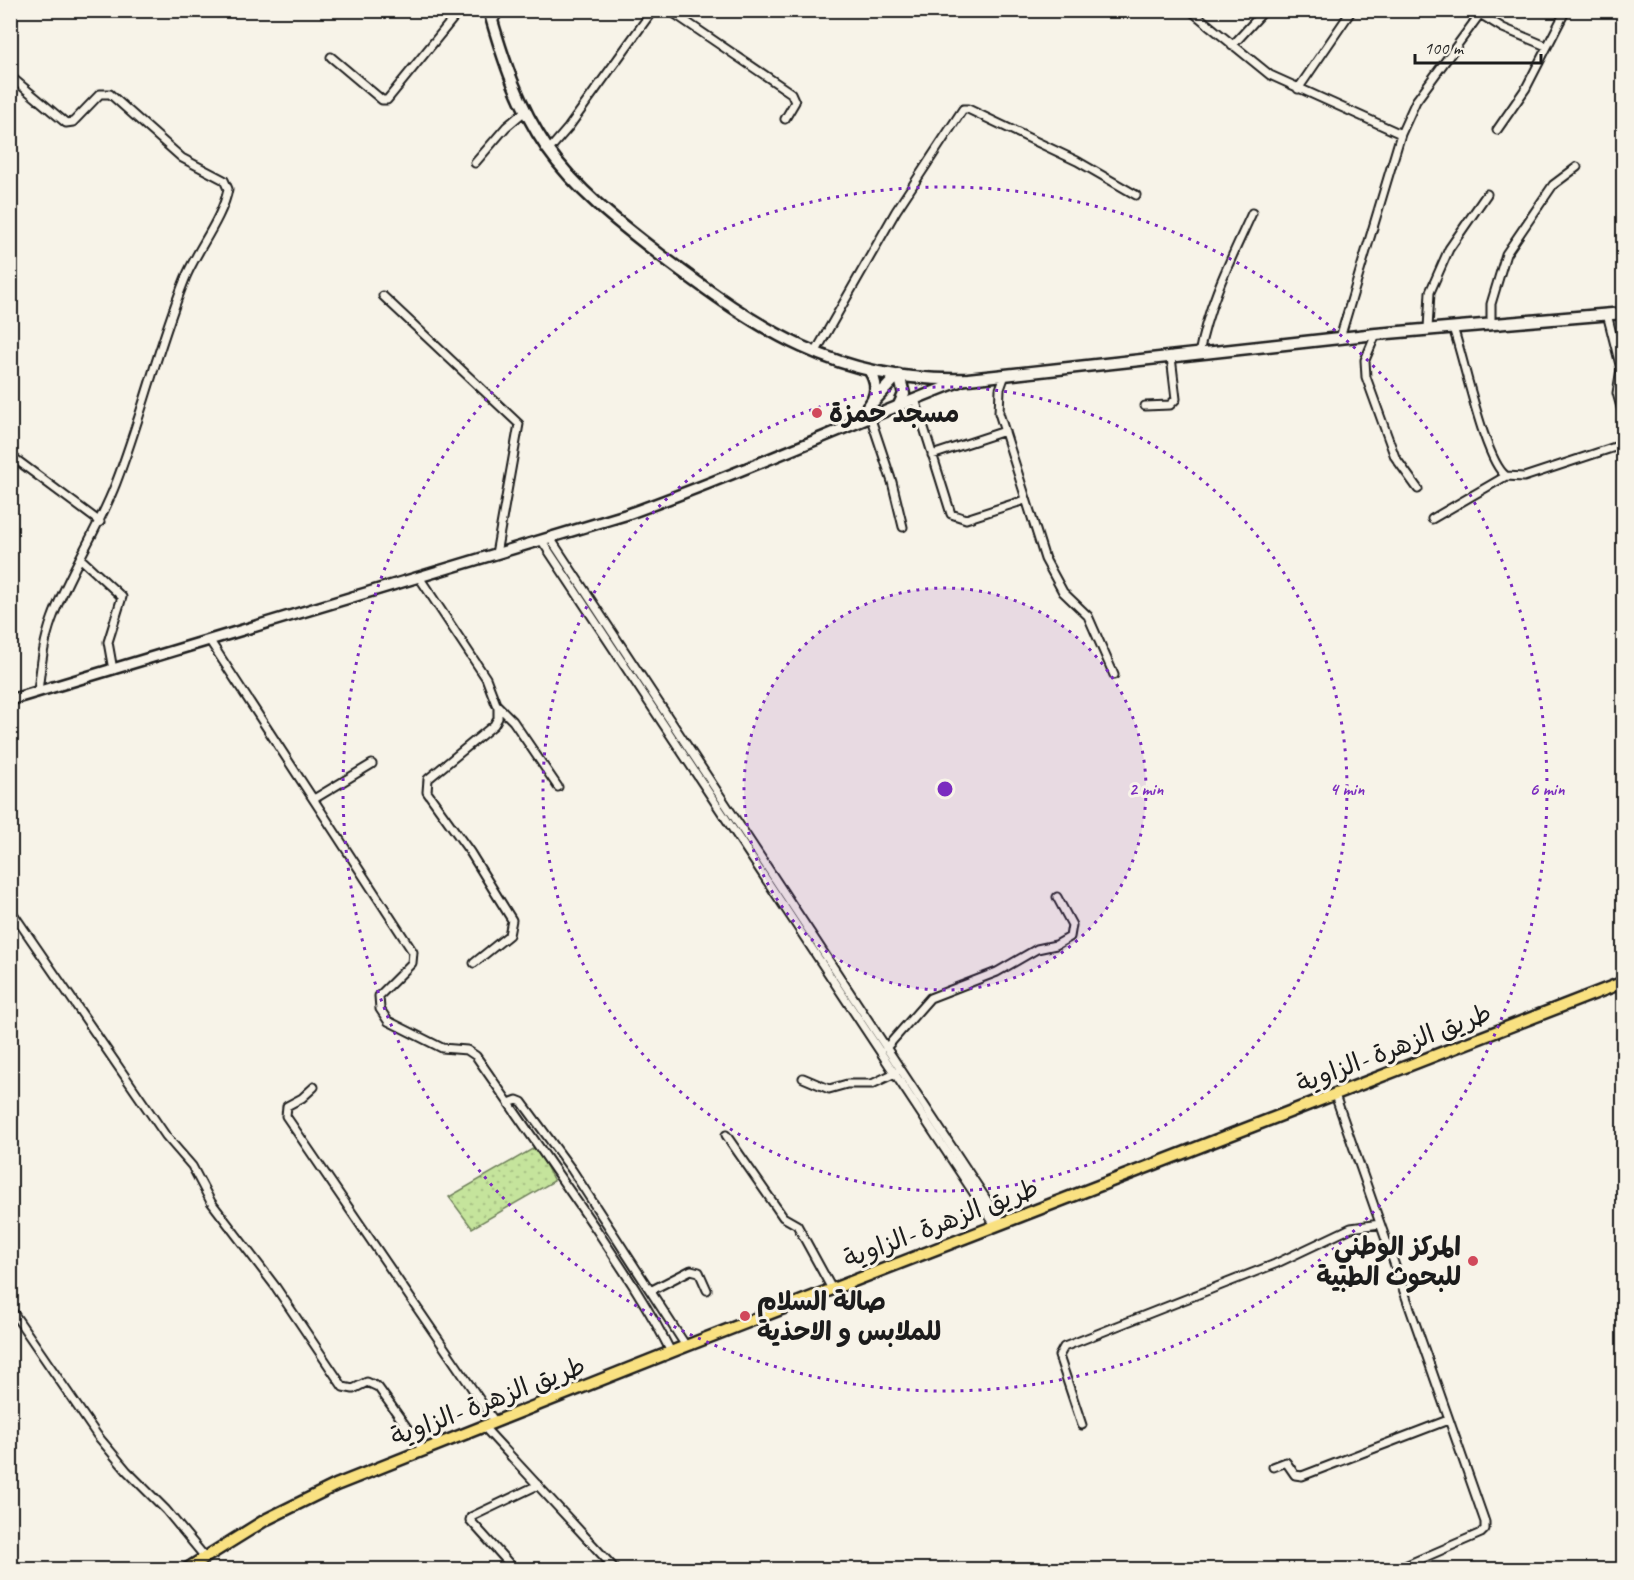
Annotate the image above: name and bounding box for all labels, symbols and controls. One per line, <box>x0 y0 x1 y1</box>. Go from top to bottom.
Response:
scale bar <box>1415 27 1541 65</box>
text: 100 m <box>1424 37 1465 59</box>
place label: مسجد حمزة <box>829 397 959 430</box>
marker: مسجد حمزة <box>810 406 824 420</box>
text: 2 min <box>1129 778 1164 800</box>
text: 4 min <box>1330 778 1365 800</box>
text: 6 min <box>1530 778 1565 800</box>
centre of rings <box>935 779 955 799</box>
street label: طريق الزهرة -الزاوية <box>1292 996 1496 1100</box>
street label: طريق الزهرة -الزاوية <box>839 1171 1043 1275</box>
place label: المركز الوطني للبحوث الطبية <box>1316 1230 1461 1293</box>
marker: المركز الوطني للبحوث الطبية <box>1466 1254 1480 1268</box>
place label: صالة السلام للملابس و الاحذية <box>757 1285 941 1348</box>
marker: صالة السلام للملابس و الاحذية <box>738 1309 752 1323</box>
street label: طريق الزهرة -الزاوية <box>386 1349 590 1453</box>

